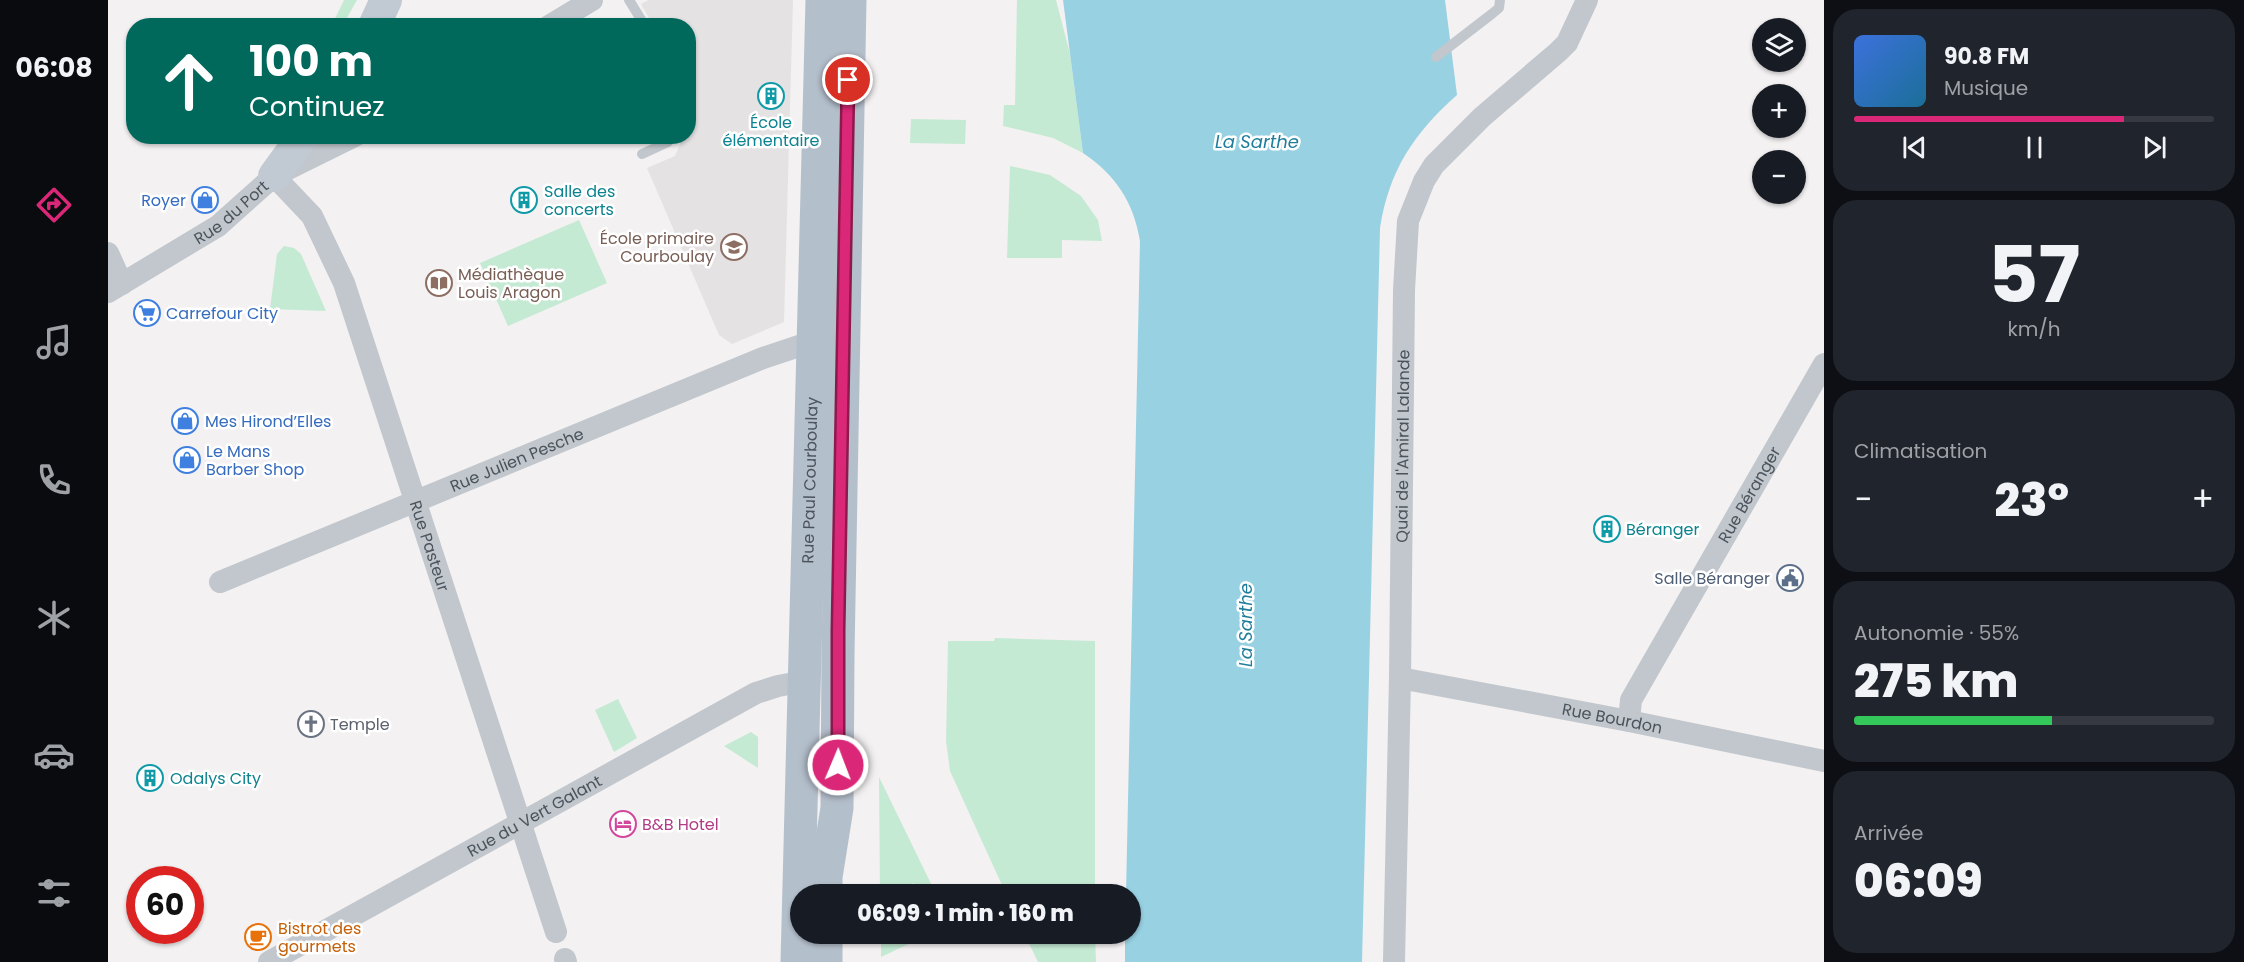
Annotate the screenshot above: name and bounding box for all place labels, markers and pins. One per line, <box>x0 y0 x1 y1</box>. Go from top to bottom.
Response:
pin <box>822 54 873 105</box>
building icon: École élémentaire <box>756 81 786 111</box>
place label: École élémentaire <box>723 111 820 152</box>
place label: Salle des concerts <box>544 180 615 221</box>
shop icon: Royer <box>190 185 220 215</box>
building icon: Salle des concerts <box>509 185 539 215</box>
place label: Royer <box>141 189 186 212</box>
place label: École primaire Courboulay <box>600 227 714 268</box>
school or university icon: École primaire Courboulay <box>719 232 749 262</box>
place label: Médiathèque Louis Aragon <box>458 263 564 304</box>
library icon: Médiathèque Louis Aragon <box>424 268 454 298</box>
supermarket icon: Carrefour City <box>132 298 162 328</box>
place label: Carrefour City <box>166 302 278 325</box>
shop icon: Mes Hirond’Elles <box>170 406 200 436</box>
place label: Mes Hirond’Elles <box>205 410 331 433</box>
place label: Le Mans Barber Shop <box>206 440 304 481</box>
shop icon: Le Mans Barber Shop <box>172 445 202 475</box>
building icon: Béranger <box>1592 514 1622 544</box>
place label: Béranger <box>1626 518 1699 541</box>
public building icon: Salle Béranger <box>1775 563 1805 593</box>
place label: Salle Béranger <box>1654 567 1770 590</box>
church icon: Temple <box>296 709 326 739</box>
place label: Temple <box>330 713 390 736</box>
building icon: Odalys City <box>135 763 165 793</box>
place label: Odalys City <box>170 767 261 790</box>
hotel icon: B&B Hotel <box>608 809 638 839</box>
place label: B&B Hotel <box>642 813 719 836</box>
place label: Bistrot des gourmets <box>278 917 361 958</box>
cafe icon: Bistrot des gourmets <box>243 922 273 952</box>

